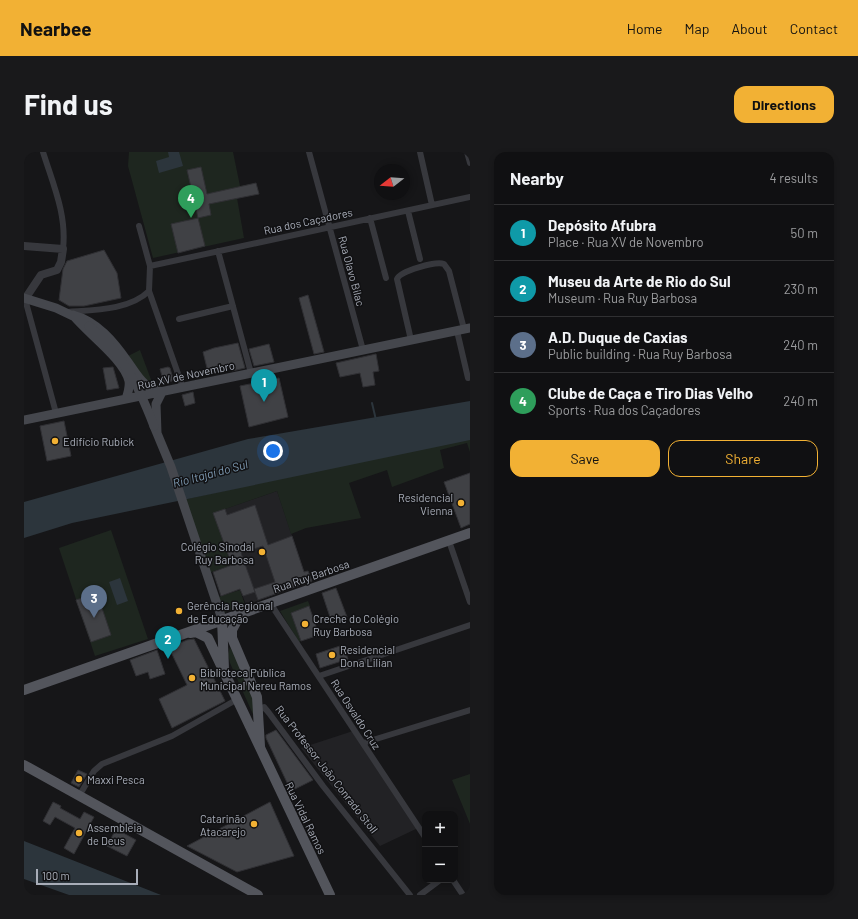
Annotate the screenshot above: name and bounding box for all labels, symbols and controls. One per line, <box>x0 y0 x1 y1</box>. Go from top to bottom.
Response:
text: Nearbee <box>20 17 92 40</box>
text: Home <box>627 20 663 37</box>
text: Map <box>685 20 709 37</box>
text: About <box>731 20 768 37</box>
text: Contact <box>790 20 838 37</box>
button: Directions <box>734 86 834 123</box>
text: Find us <box>24 87 113 121</box>
north arrow <box>374 164 410 200</box>
text: Nearby <box>510 168 564 188</box>
text: 4 results <box>770 170 818 186</box>
pin: 4 <box>178 185 204 218</box>
street label: Rua dos Caçadores <box>262 205 354 237</box>
text: Depósito Afubra <box>548 216 656 234</box>
text: 1 <box>521 225 525 241</box>
text: 50 m <box>791 225 818 241</box>
street label: Rua Olavo Bilac <box>336 234 368 308</box>
text: Place · Rua XV de Novembro <box>548 234 704 250</box>
text: Museu da Arte de Rio do Sul <box>548 272 731 290</box>
text: 2 <box>519 281 527 297</box>
text: 230 m <box>784 281 818 297</box>
text: Museum · Rua Ruy Barbosa <box>548 290 697 306</box>
text: A.D. Duque de Caxias <box>548 328 688 346</box>
text: 3 <box>519 337 527 353</box>
text: 240 m <box>783 337 818 353</box>
text: Public building · Rua Ruy Barbosa <box>548 346 732 362</box>
street label: Rua XV de Novembro <box>136 358 236 392</box>
pin: 1 <box>251 369 277 402</box>
text: Clube de Caça e Tiro Dias Velho <box>548 384 753 402</box>
text: 4 <box>519 393 527 409</box>
text: 240 m <box>783 393 818 409</box>
text: Sports · Rua dos Caçadores <box>548 402 701 418</box>
place label: Edifício Rubick <box>63 435 135 448</box>
marker: Edifício Rubick <box>50 436 60 446</box>
button: Save <box>510 440 660 477</box>
button: Share <box>668 440 818 477</box>
your location <box>263 441 283 461</box>
water label: Rio Itajaí do Sul <box>171 456 249 490</box>
place label: Residencial Vienna <box>398 491 453 517</box>
marker: Residencial Vienna <box>456 498 466 508</box>
place label: Colégio Sinodal Ruy Barbosa <box>181 540 254 566</box>
marker: Colégio Sinodal Ruy Barbosa <box>257 547 267 557</box>
street label: Rua Ruy Barbosa <box>271 557 351 595</box>
pin: 3 <box>81 585 107 618</box>
place label: Gerência Regional de Educação <box>187 599 273 625</box>
marker: Gerência Regional de Educação <box>174 606 184 616</box>
place label: Creche do Colégio Ruy Barbosa <box>313 612 399 638</box>
marker: Creche do Colégio Ruy Barbosa <box>300 619 310 629</box>
pin: 2 <box>155 626 181 659</box>
place label: Residencial Dona Lilian <box>340 643 395 669</box>
marker: Residencial Dona Lilian <box>327 650 337 660</box>
place label: Biblioteca Pública Municipal Nereu Ramos <box>200 666 311 692</box>
marker: Biblioteca Pública Municipal Nereu Ramos <box>187 673 197 683</box>
street label: Rua Osvaldo Cruz <box>328 676 384 752</box>
street label: Rua Professor João Conrado Stoll <box>273 703 381 835</box>
place label: Maxxi Pesca <box>87 773 145 786</box>
marker: Maxxi Pesca <box>74 774 84 784</box>
street label: Rua Vidal Ramos <box>283 780 329 856</box>
map controls <box>422 811 458 883</box>
button: + <box>422 811 458 847</box>
place label: Catarinão Atacarejo <box>200 812 246 838</box>
marker: Catarinão Atacarejo <box>249 819 259 829</box>
place label: Assembleia de Deus <box>87 821 142 847</box>
marker: Assembleia de Deus <box>74 828 84 838</box>
button: − <box>422 847 458 883</box>
scale bar <box>36 867 138 886</box>
text: 100 m <box>42 869 70 882</box>

